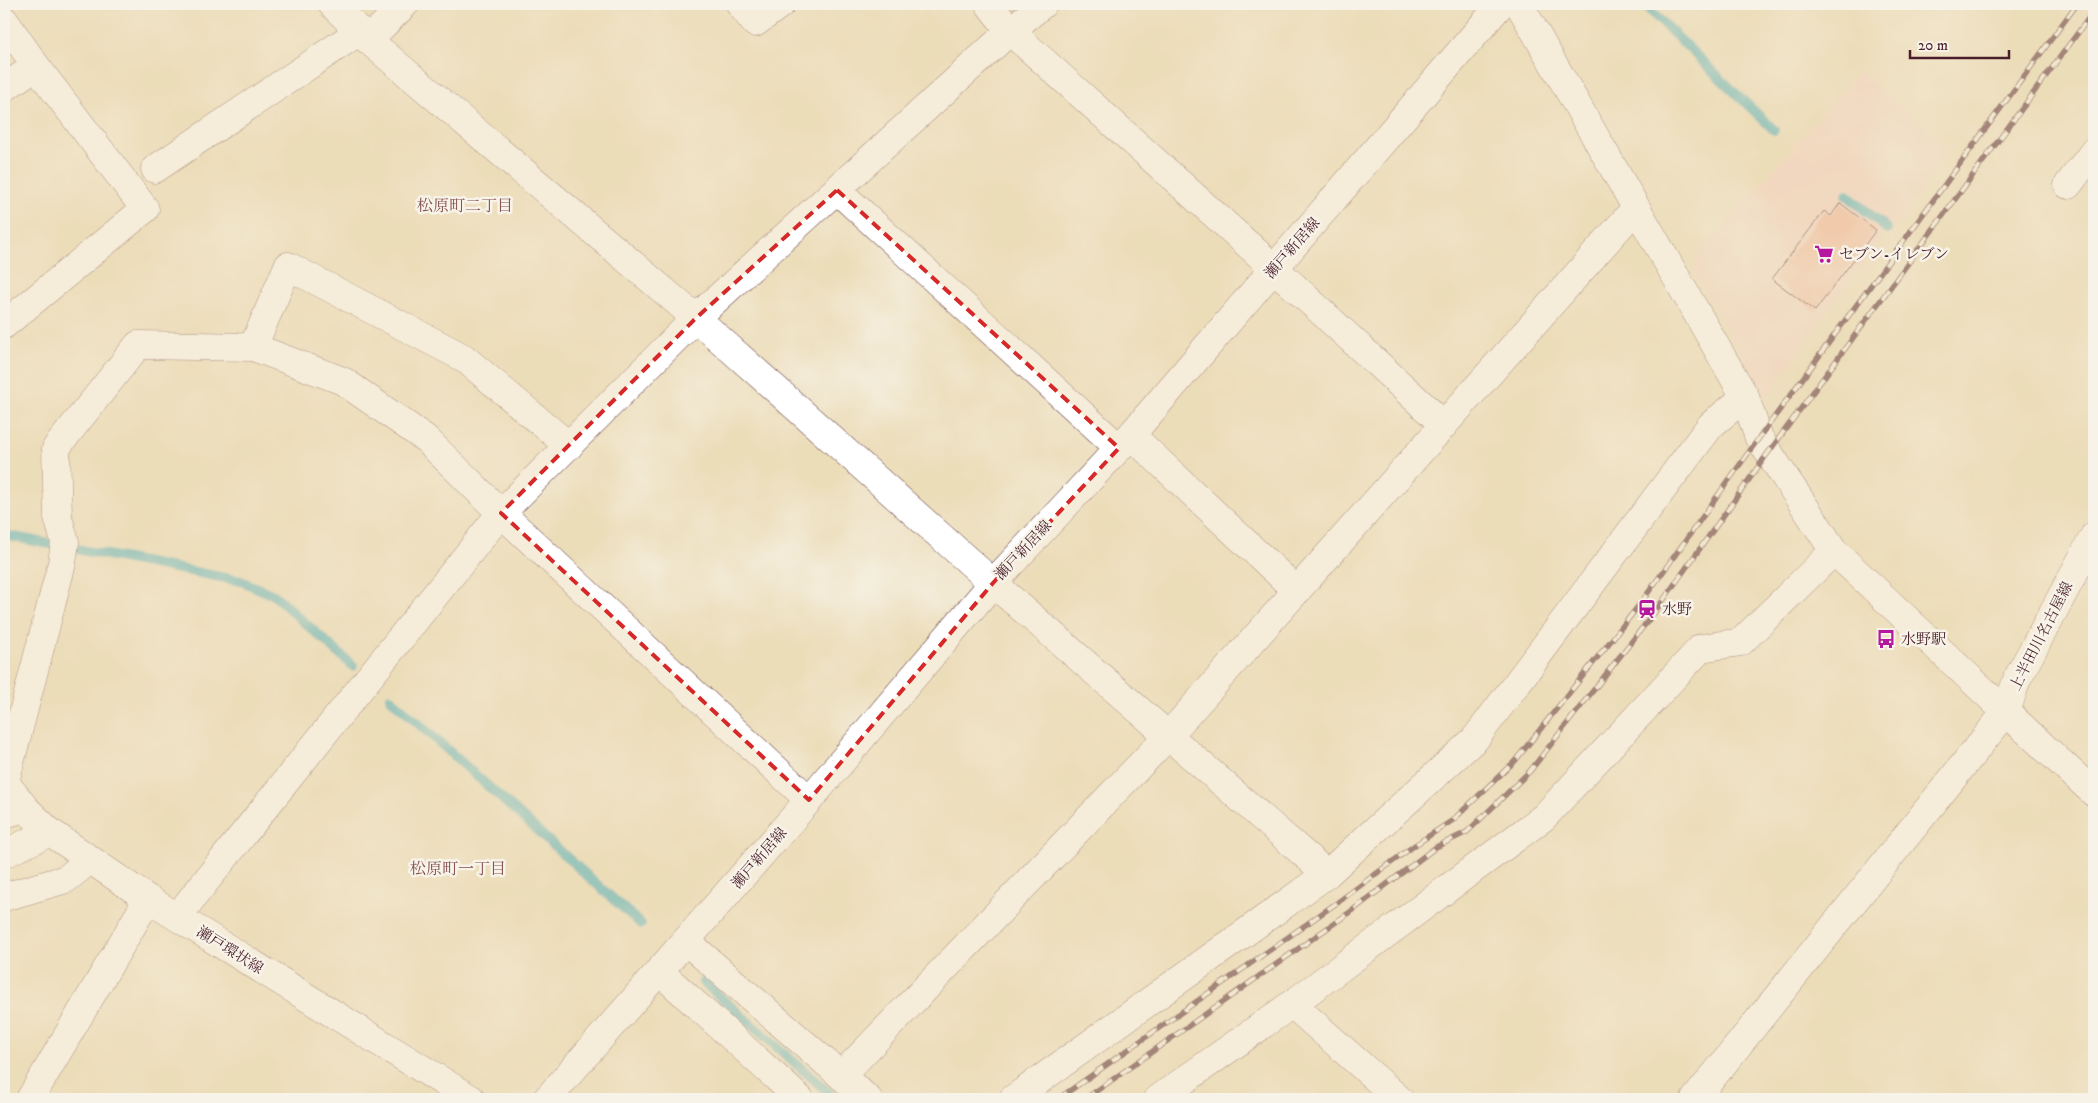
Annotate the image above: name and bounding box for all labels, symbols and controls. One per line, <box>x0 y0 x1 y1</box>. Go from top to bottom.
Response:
scale bar <box>1910 28 2009 60</box>
text: 20 m <box>1918 36 1948 55</box>
district label: 松原町二丁目 <box>417 196 513 216</box>
street label: 瀬戸新居線 <box>1261 214 1324 283</box>
supermarket icon: セブン-イレブン <box>1813 243 1835 265</box>
place label: セブン-イレブン <box>1839 245 1949 264</box>
street label: 瀬戸新居線 <box>991 516 1056 584</box>
street label: 上半田川名古屋線 <box>2006 578 2077 694</box>
station icon: 水野 <box>1636 598 1658 620</box>
place label: 水野 <box>1662 600 1692 619</box>
bus stop icon: 水野駅 <box>1875 628 1897 650</box>
place label: 水野駅 <box>1901 630 1946 649</box>
street label: 瀬戸新居線 <box>728 824 791 893</box>
district label: 松原町一丁目 <box>410 859 506 879</box>
street label: 瀬戸環状線 <box>193 922 267 978</box>

